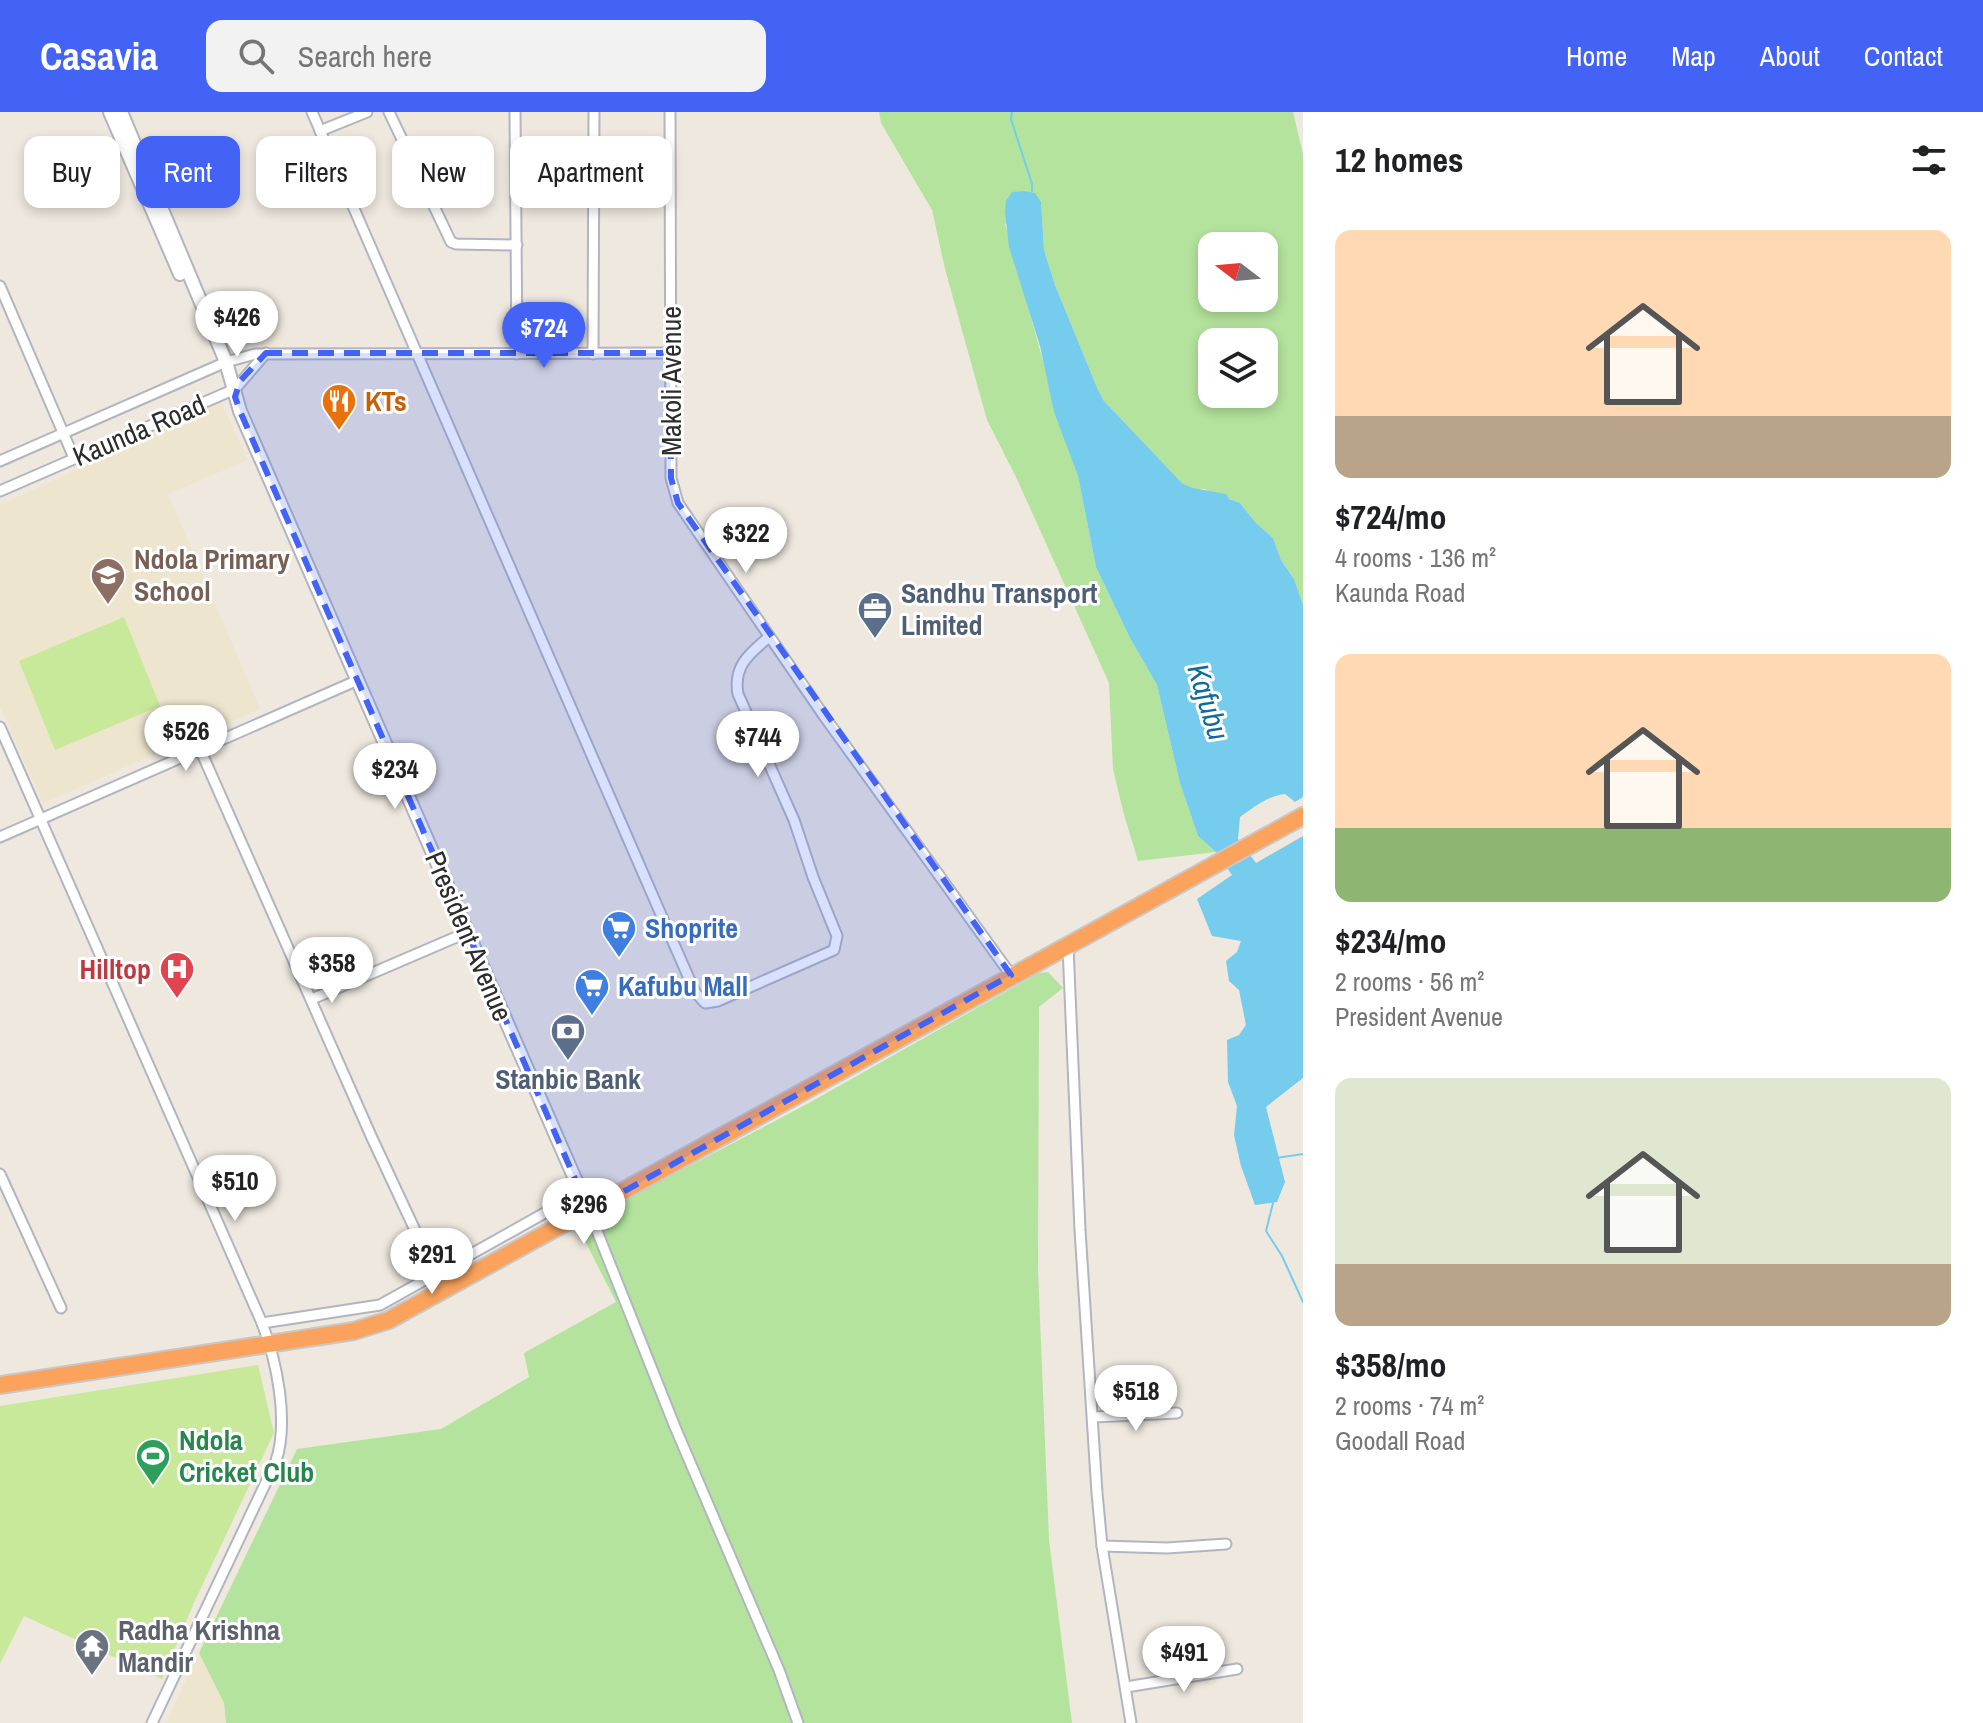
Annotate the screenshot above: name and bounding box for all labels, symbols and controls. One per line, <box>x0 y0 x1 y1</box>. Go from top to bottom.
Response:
search box <box>206 20 766 92</box>
text: Casavia <box>40 31 158 82</box>
icon: search <box>234 34 278 78</box>
text: Search here <box>298 36 432 76</box>
text: Home <box>1566 37 1627 75</box>
text: Map <box>1671 37 1716 75</box>
text: About <box>1760 37 1820 75</box>
text: Contact <box>1864 37 1943 75</box>
chip: Buy <box>24 136 120 208</box>
chip: Rent <box>136 136 240 208</box>
chip: Filters <box>256 136 376 208</box>
chip: New <box>392 136 494 208</box>
chip: Apartment <box>510 136 672 208</box>
text: 12 homes <box>1335 137 1464 183</box>
icon: filters <box>1907 138 1951 182</box>
north arrow <box>1198 232 1278 312</box>
map controls <box>1198 232 1278 408</box>
icon: home <box>1571 282 1715 426</box>
pin: $426 <box>190 291 284 359</box>
text: $426 <box>213 299 261 334</box>
pin: $724 <box>497 302 591 370</box>
street label: Makoli Avenue <box>652 306 690 456</box>
text: $724 <box>520 310 568 345</box>
button: layers <box>1198 328 1278 408</box>
restaurant icon: KTs <box>320 382 358 432</box>
place label: KTs <box>365 382 407 420</box>
street label: Kaunda Road <box>67 385 211 475</box>
text: $724/mo <box>1335 494 1447 540</box>
pin: $322 <box>699 507 793 575</box>
text: $322 <box>722 515 770 550</box>
place label: Ndola Primary School <box>134 540 290 610</box>
text: 4 rooms · 136 m² <box>1335 540 1496 575</box>
school or university icon: Ndola Primary School <box>89 556 127 606</box>
place label: Sandhu Transport Limited <box>901 574 1098 644</box>
text: Kaunda Road <box>1335 575 1465 610</box>
office icon: Sandhu Transport Limited <box>856 590 894 640</box>
water label: Kafubu <box>1178 659 1240 745</box>
pin: $526 <box>139 705 233 773</box>
icon: home <box>1571 706 1715 850</box>
pin: $744 <box>711 711 805 779</box>
text: $526 <box>162 713 210 748</box>
text: $744 <box>734 719 782 754</box>
pin: $234 <box>348 743 442 811</box>
text: $234 <box>371 751 419 786</box>
street label: President Avenue <box>416 845 522 1027</box>
supermarket icon: Shoprite <box>600 909 638 959</box>
place label: Shoprite <box>645 909 738 947</box>
text: $234/mo <box>1335 918 1447 964</box>
pin: $358 <box>285 937 379 1005</box>
text: $358 <box>308 945 356 980</box>
place label: Hilltop <box>80 950 151 988</box>
hospital icon: Hilltop <box>158 950 196 1000</box>
text: 2 rooms · 56 m² <box>1335 964 1484 999</box>
supermarket icon: Kafubu Mall <box>573 967 611 1017</box>
place label: Kafubu Mall <box>618 967 748 1005</box>
text: President Avenue <box>1335 999 1503 1034</box>
bank icon: Stanbic Bank <box>549 1012 587 1062</box>
place label: Stanbic Bank <box>495 1060 641 1098</box>
icon: home <box>1571 1130 1715 1274</box>
pin: $510 <box>188 1155 282 1223</box>
text: $510 <box>211 1163 259 1198</box>
pin: $296 <box>537 1178 631 1246</box>
text: $296 <box>560 1186 608 1221</box>
pin: $291 <box>385 1228 479 1296</box>
text: $291 <box>408 1236 456 1271</box>
text: $358/mo <box>1335 1342 1447 1388</box>
pin: $518 <box>1089 1365 1183 1433</box>
text: $518 <box>1112 1373 1160 1408</box>
text: 2 rooms · 74 m² <box>1335 1388 1484 1423</box>
place label: Ndola Cricket Club <box>179 1421 314 1491</box>
text: Goodall Road <box>1335 1423 1465 1458</box>
sports icon: Ndola Cricket Club <box>134 1437 172 1487</box>
place label: Radha Krishna Mandir <box>118 1611 280 1681</box>
pin: $491 <box>1137 1626 1231 1694</box>
temple icon: Radha Krishna Mandir <box>73 1627 111 1677</box>
text: $491 <box>1160 1634 1208 1669</box>

